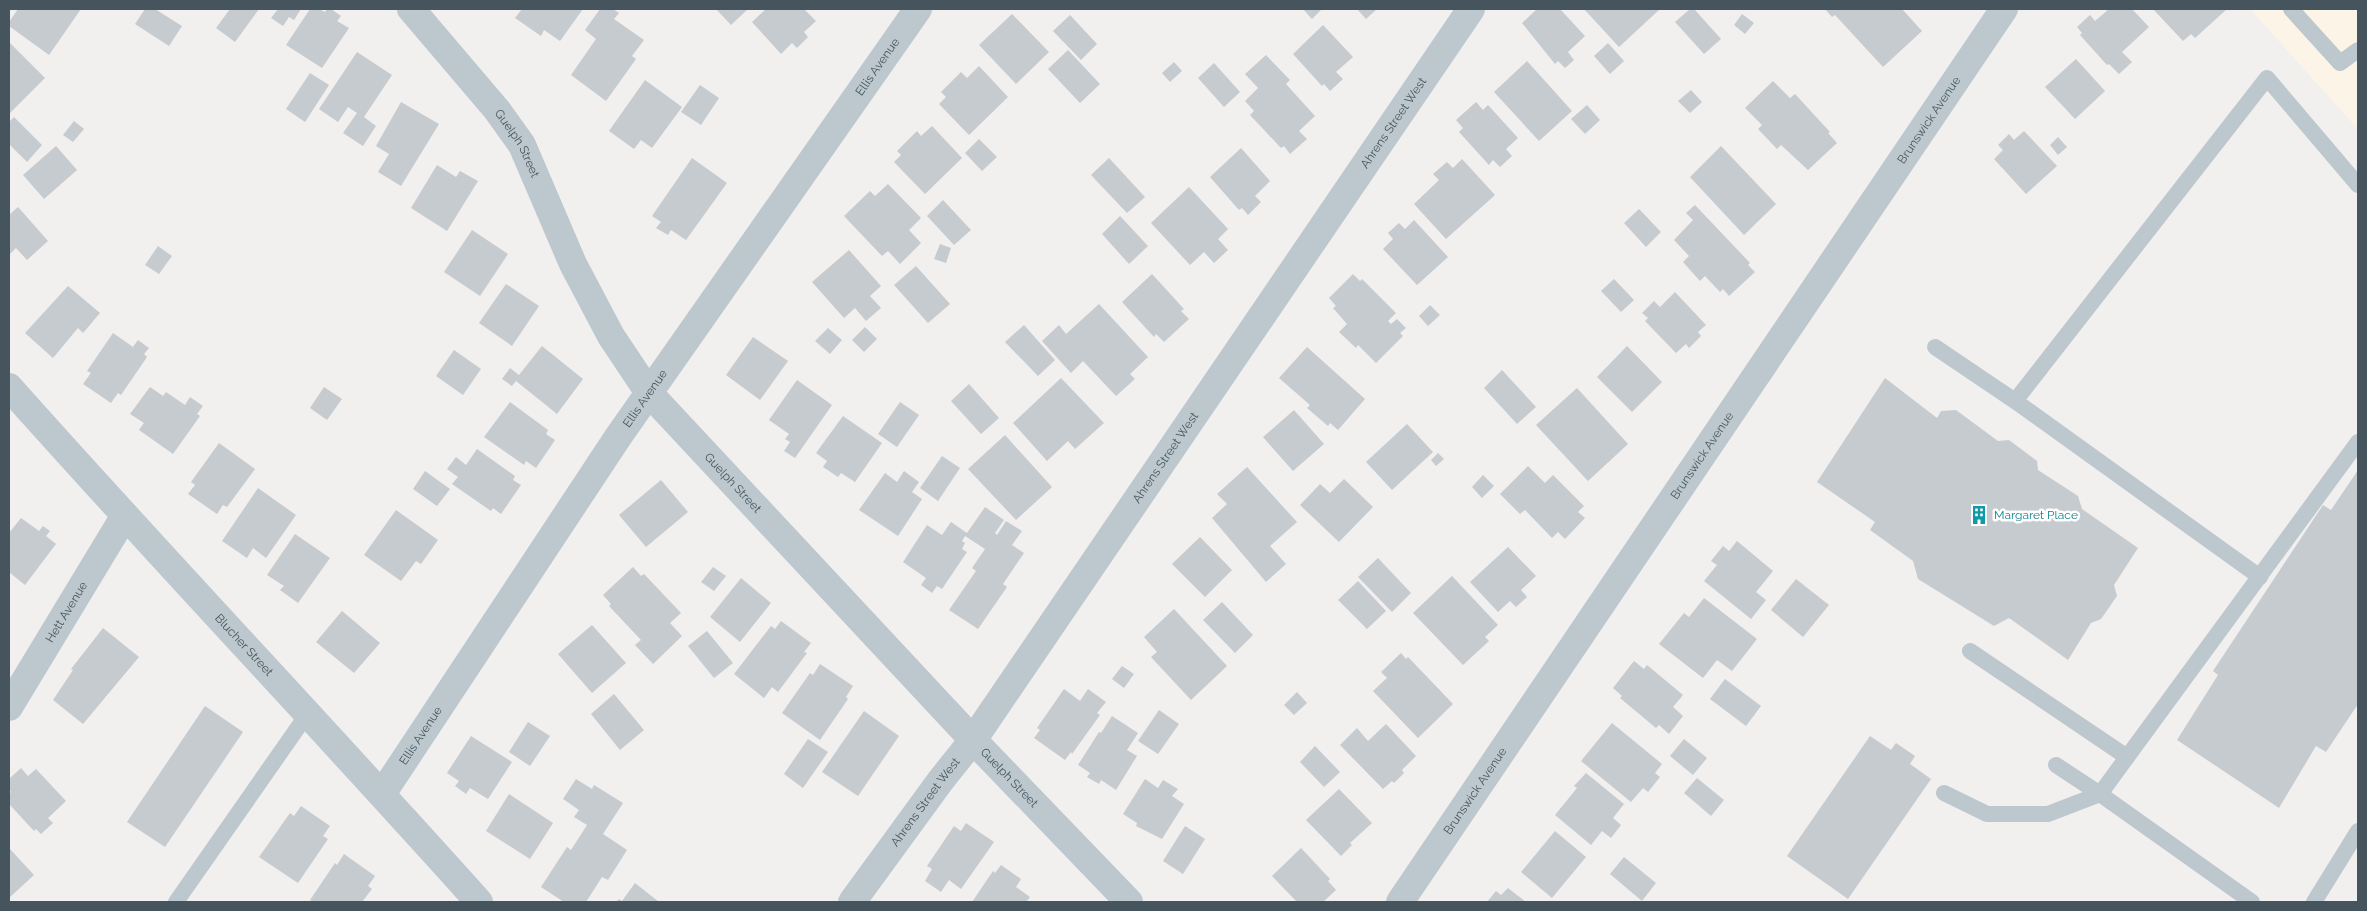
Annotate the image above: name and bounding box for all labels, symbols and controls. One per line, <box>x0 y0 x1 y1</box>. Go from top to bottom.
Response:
street label: Ellis Avenue <box>852 35 902 98</box>
street label: Brunswick Avenue <box>1894 74 1963 166</box>
street label: Ahrens Street West <box>1358 75 1429 171</box>
street label: Guelph Street <box>492 107 542 180</box>
street label: Ellis Avenue <box>620 367 670 430</box>
street label: Brunswick Avenue <box>1668 409 1736 502</box>
street label: Ahrens Street West <box>1130 410 1201 506</box>
street label: Guelph Street <box>702 450 764 516</box>
building icon: Margaret Place <box>1968 504 1990 526</box>
place label: Margaret Place <box>1994 508 2078 522</box>
street label: Hett Avenue <box>43 579 90 645</box>
street label: Blucher Street <box>212 611 276 679</box>
street label: Ellis Avenue <box>396 704 445 767</box>
street label: Guelph Street <box>978 745 1041 810</box>
street label: Brunswick Avenue <box>1441 745 1510 837</box>
street label: Ahrens Street West <box>888 755 963 849</box>

